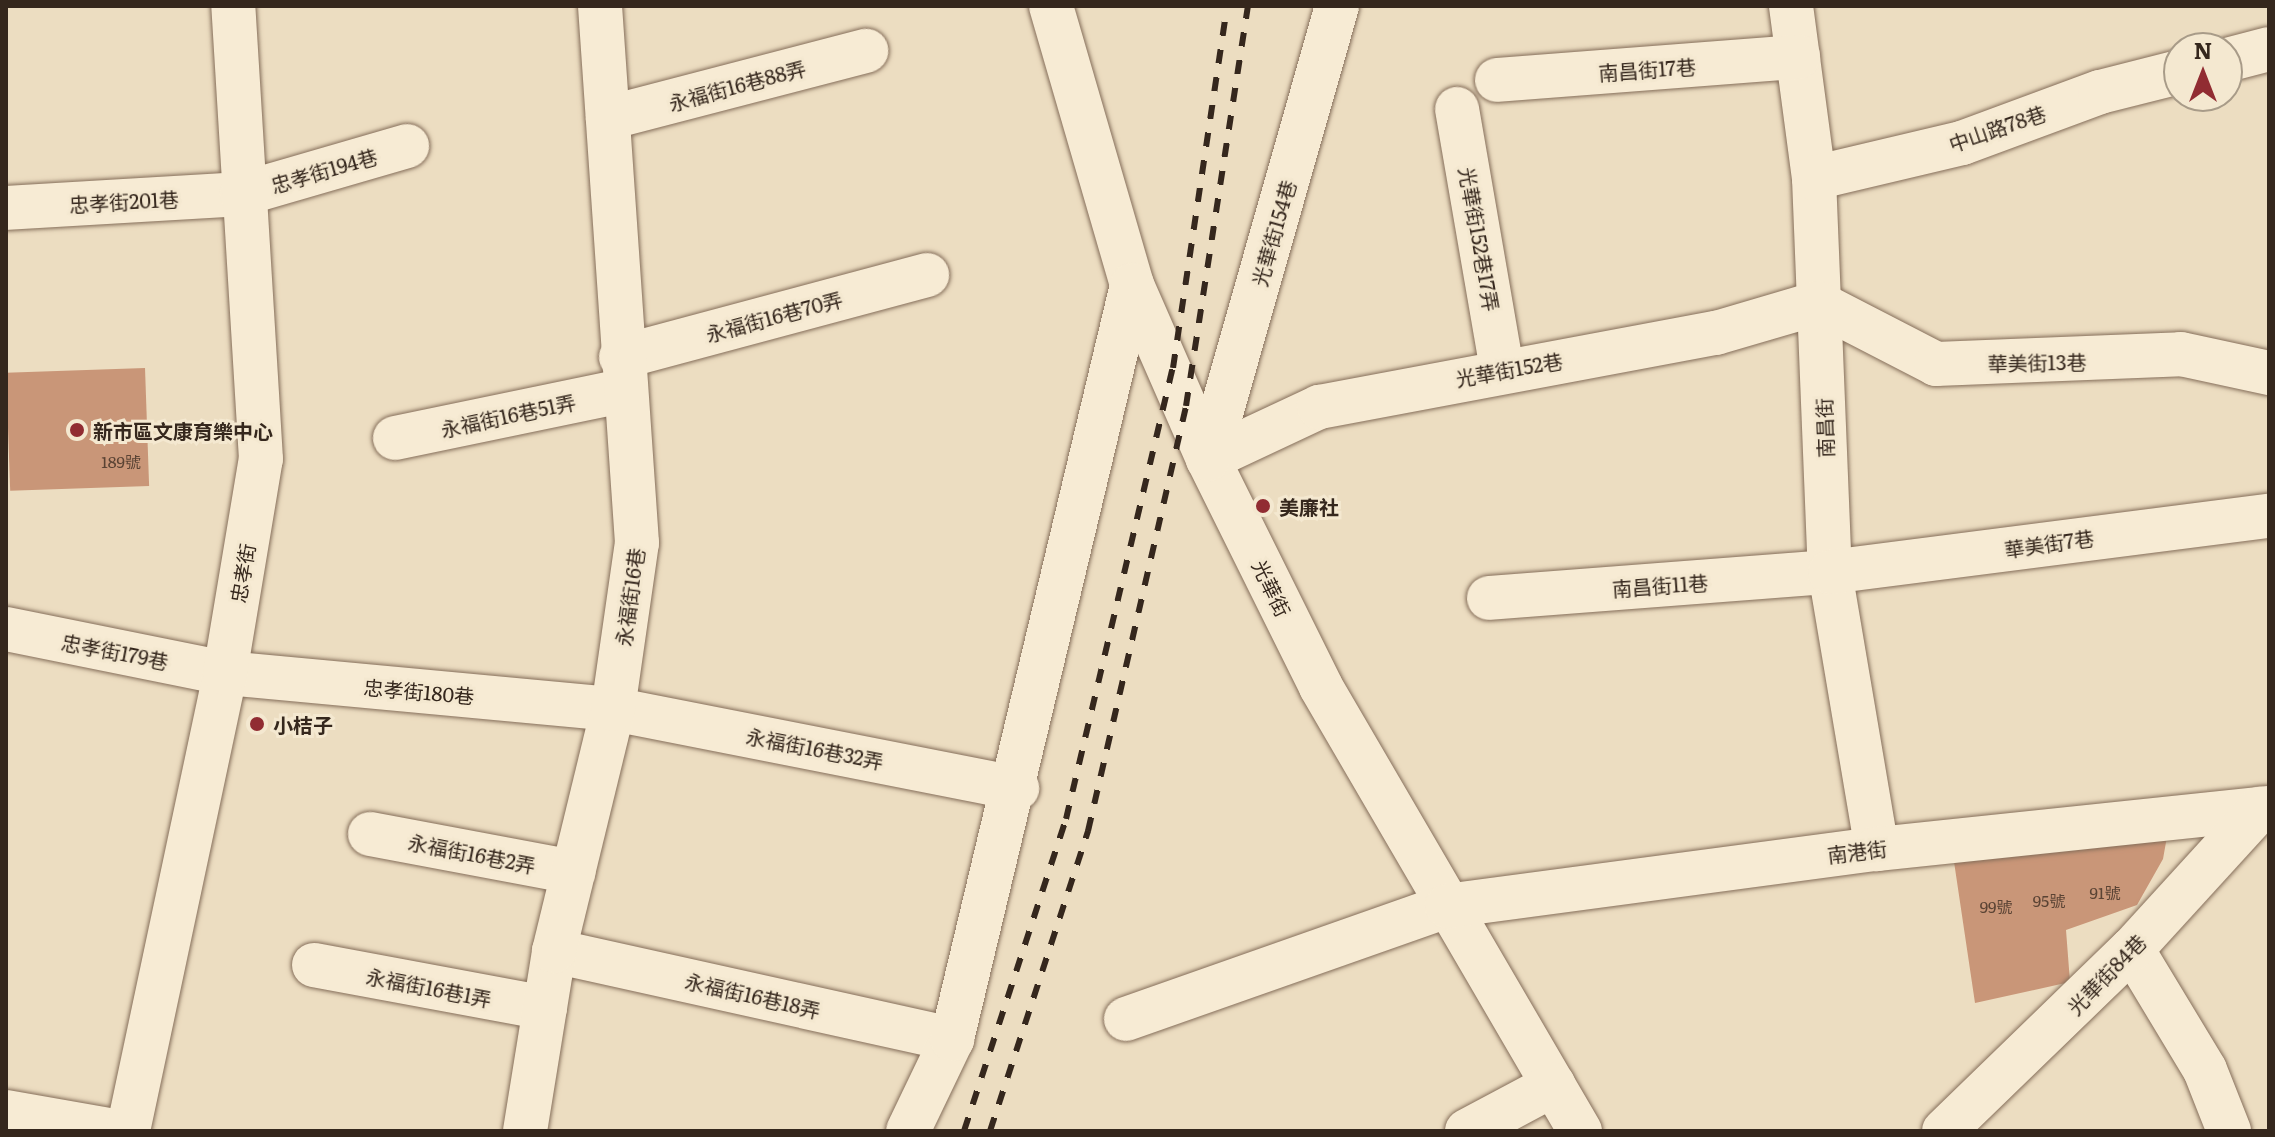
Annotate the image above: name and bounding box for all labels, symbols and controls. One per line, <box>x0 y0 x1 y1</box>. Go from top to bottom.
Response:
north arrow <box>2163 32 2243 112</box>
text: N <box>2194 33 2212 66</box>
street label: 南昌街17巷 <box>1597 54 1697 84</box>
street label: 永福街16巷88弄 <box>666 55 808 115</box>
street label: 中山路78巷 <box>1945 100 2049 156</box>
street label: 忠孝街194巷 <box>268 143 380 197</box>
street label: 光華街152巷17弄 <box>1456 165 1504 313</box>
street label: 光華街154巷 <box>1246 177 1300 289</box>
street label: 忠孝街201巷 <box>69 186 179 216</box>
street label: 永福街16巷70弄 <box>703 286 845 346</box>
street label: 光華街152巷 <box>1454 348 1564 390</box>
street label: 華美街13巷 <box>1987 349 2087 375</box>
street label: 永福街16巷51弄 <box>438 389 578 441</box>
street label: 南昌街 <box>1811 398 1837 458</box>
place label: 新市區文康育樂中心 <box>93 418 273 442</box>
marker: 新市區文康育樂中心 <box>68 421 86 439</box>
house number: 189號 <box>101 451 141 471</box>
place label: 美廉社 <box>1279 494 1339 518</box>
marker: 美廉社 <box>1254 497 1272 515</box>
street label: 華美街7巷 <box>2003 525 2095 561</box>
street label: 忠孝街 <box>225 541 259 605</box>
street label: 永福街16巷 <box>610 546 648 648</box>
street label: 光華街 <box>1248 556 1296 620</box>
street label: 南昌街11巷 <box>1611 570 1709 600</box>
street label: 忠孝街179巷 <box>60 629 170 673</box>
street label: 忠孝街180巷 <box>363 674 475 708</box>
place label: 小桔子 <box>273 712 333 736</box>
marker: 小桔子 <box>248 715 266 733</box>
street label: 永福街16巷32弄 <box>744 723 886 773</box>
street label: 永福街16巷2弄 <box>406 829 538 877</box>
street label: 南港街 <box>1826 835 1888 867</box>
house number: 91號 <box>2090 882 2120 902</box>
house number: 95號 <box>2033 890 2065 910</box>
house number: 99號 <box>1980 896 2012 916</box>
street label: 光華街84巷 <box>2062 929 2150 1019</box>
street label: 永福街16巷1弄 <box>364 963 494 1011</box>
street label: 永福街16巷18弄 <box>683 968 823 1022</box>

